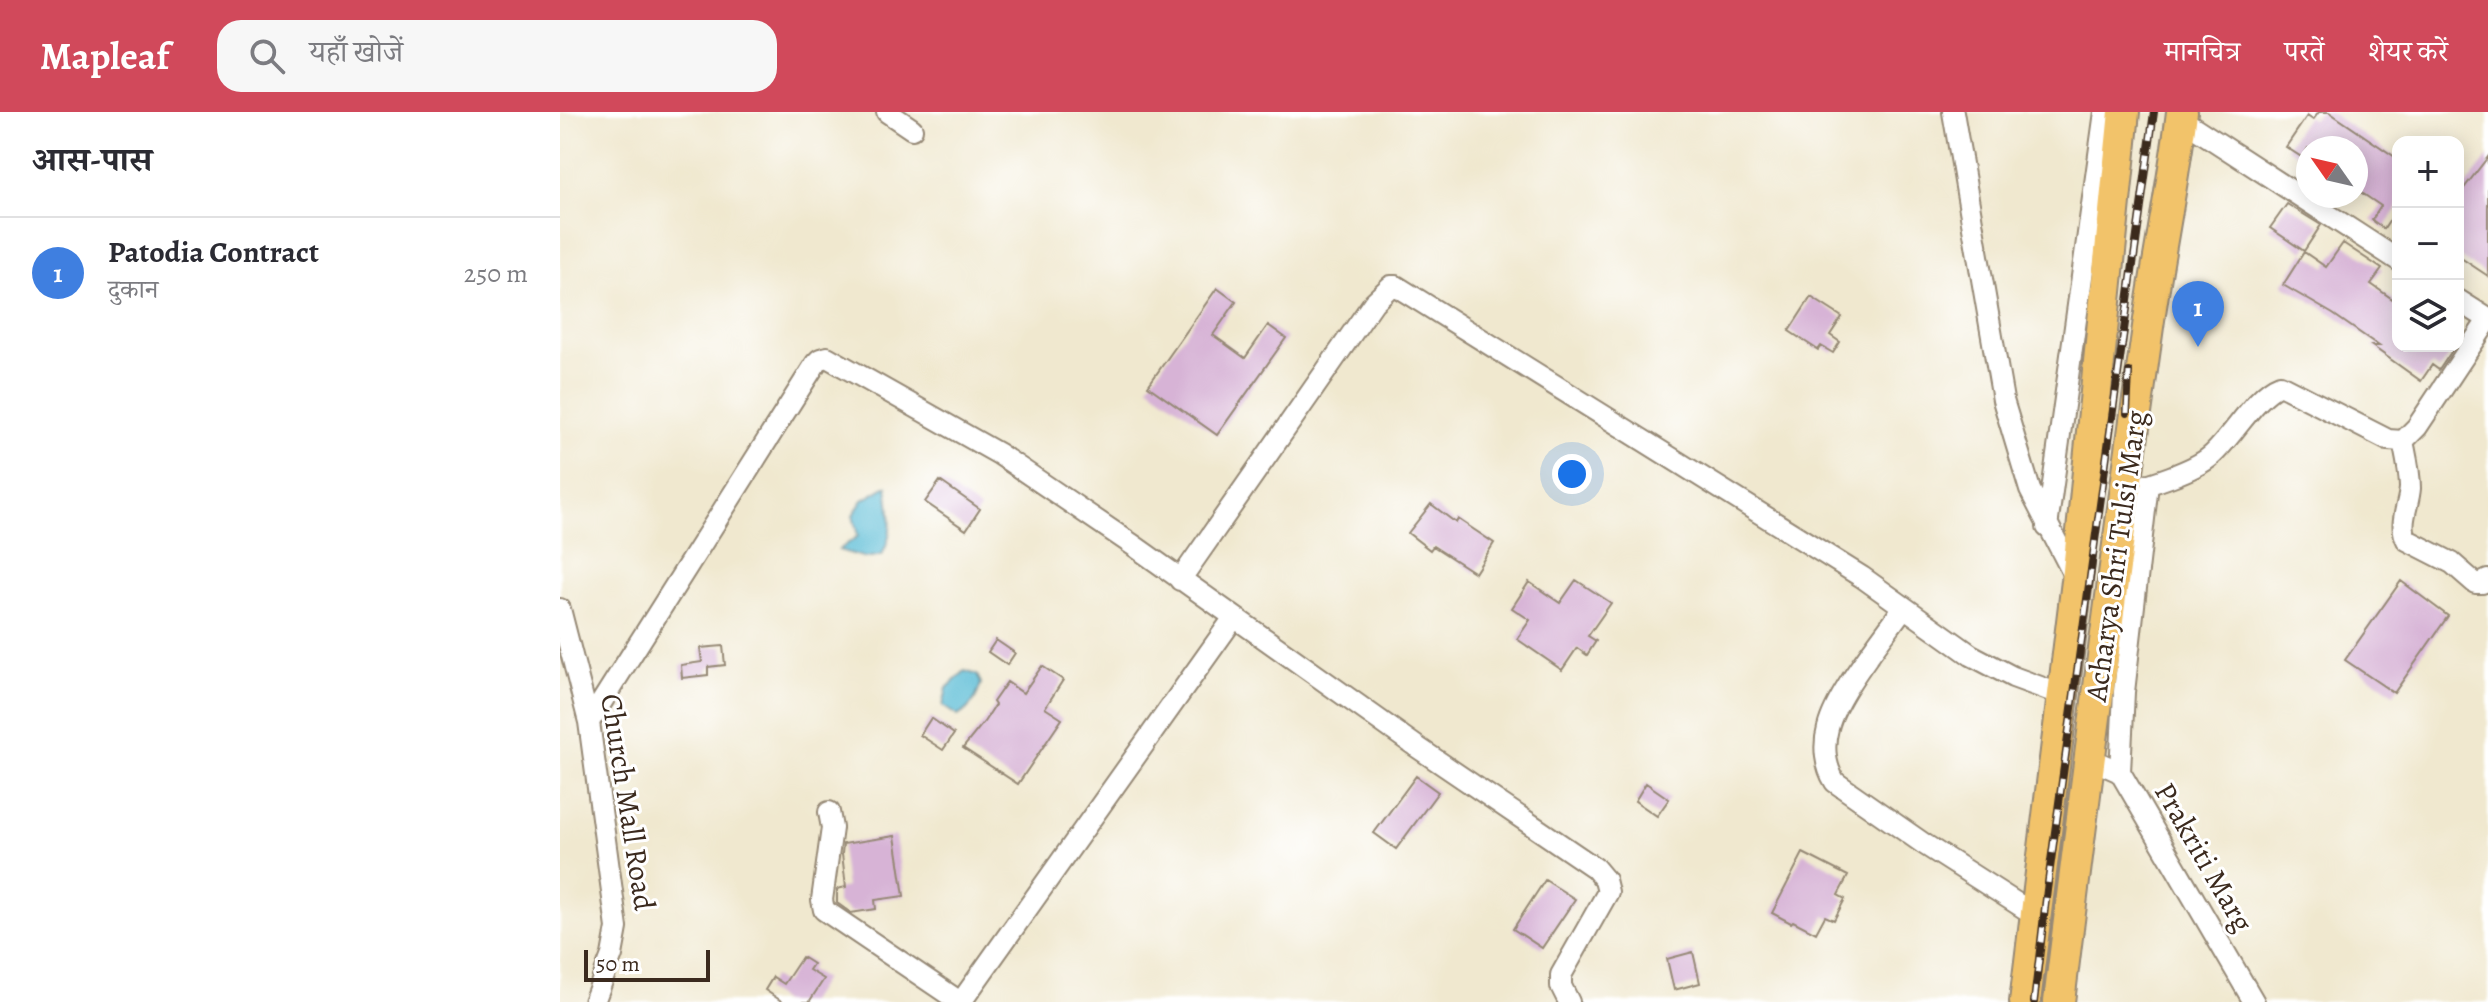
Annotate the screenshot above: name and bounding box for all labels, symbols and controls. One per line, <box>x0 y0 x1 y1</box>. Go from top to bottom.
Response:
search box <box>217 20 777 92</box>
text: Mapleaf <box>40 30 169 82</box>
text: यहाँ खोजें <box>309 32 403 72</box>
text: मानचित्र <box>2164 33 2240 71</box>
text: परतें <box>2284 33 2324 71</box>
text: शेयर करें <box>2368 33 2448 71</box>
icon: search <box>245 34 289 78</box>
text: आस-पास <box>32 136 152 183</box>
north arrow <box>2296 136 2368 208</box>
map controls <box>2392 136 2464 352</box>
button: + <box>2392 136 2464 208</box>
button: − <box>2392 208 2464 280</box>
text: Patodia Contract <box>108 232 319 272</box>
text: 1 <box>53 256 63 291</box>
text: 250 m <box>464 256 528 291</box>
text: दुकान <box>108 272 158 307</box>
button: layers <box>2392 280 2464 352</box>
pin: 1 <box>2172 281 2224 347</box>
street label: Acharya Shri Tulsi Marg <box>2076 408 2156 705</box>
your location <box>1552 454 1592 494</box>
street label: Church Mall Road <box>591 691 665 914</box>
street label: Prakriti Marg <box>2145 775 2263 939</box>
scale bar <box>584 946 710 982</box>
text: 50 m <box>596 949 640 979</box>

